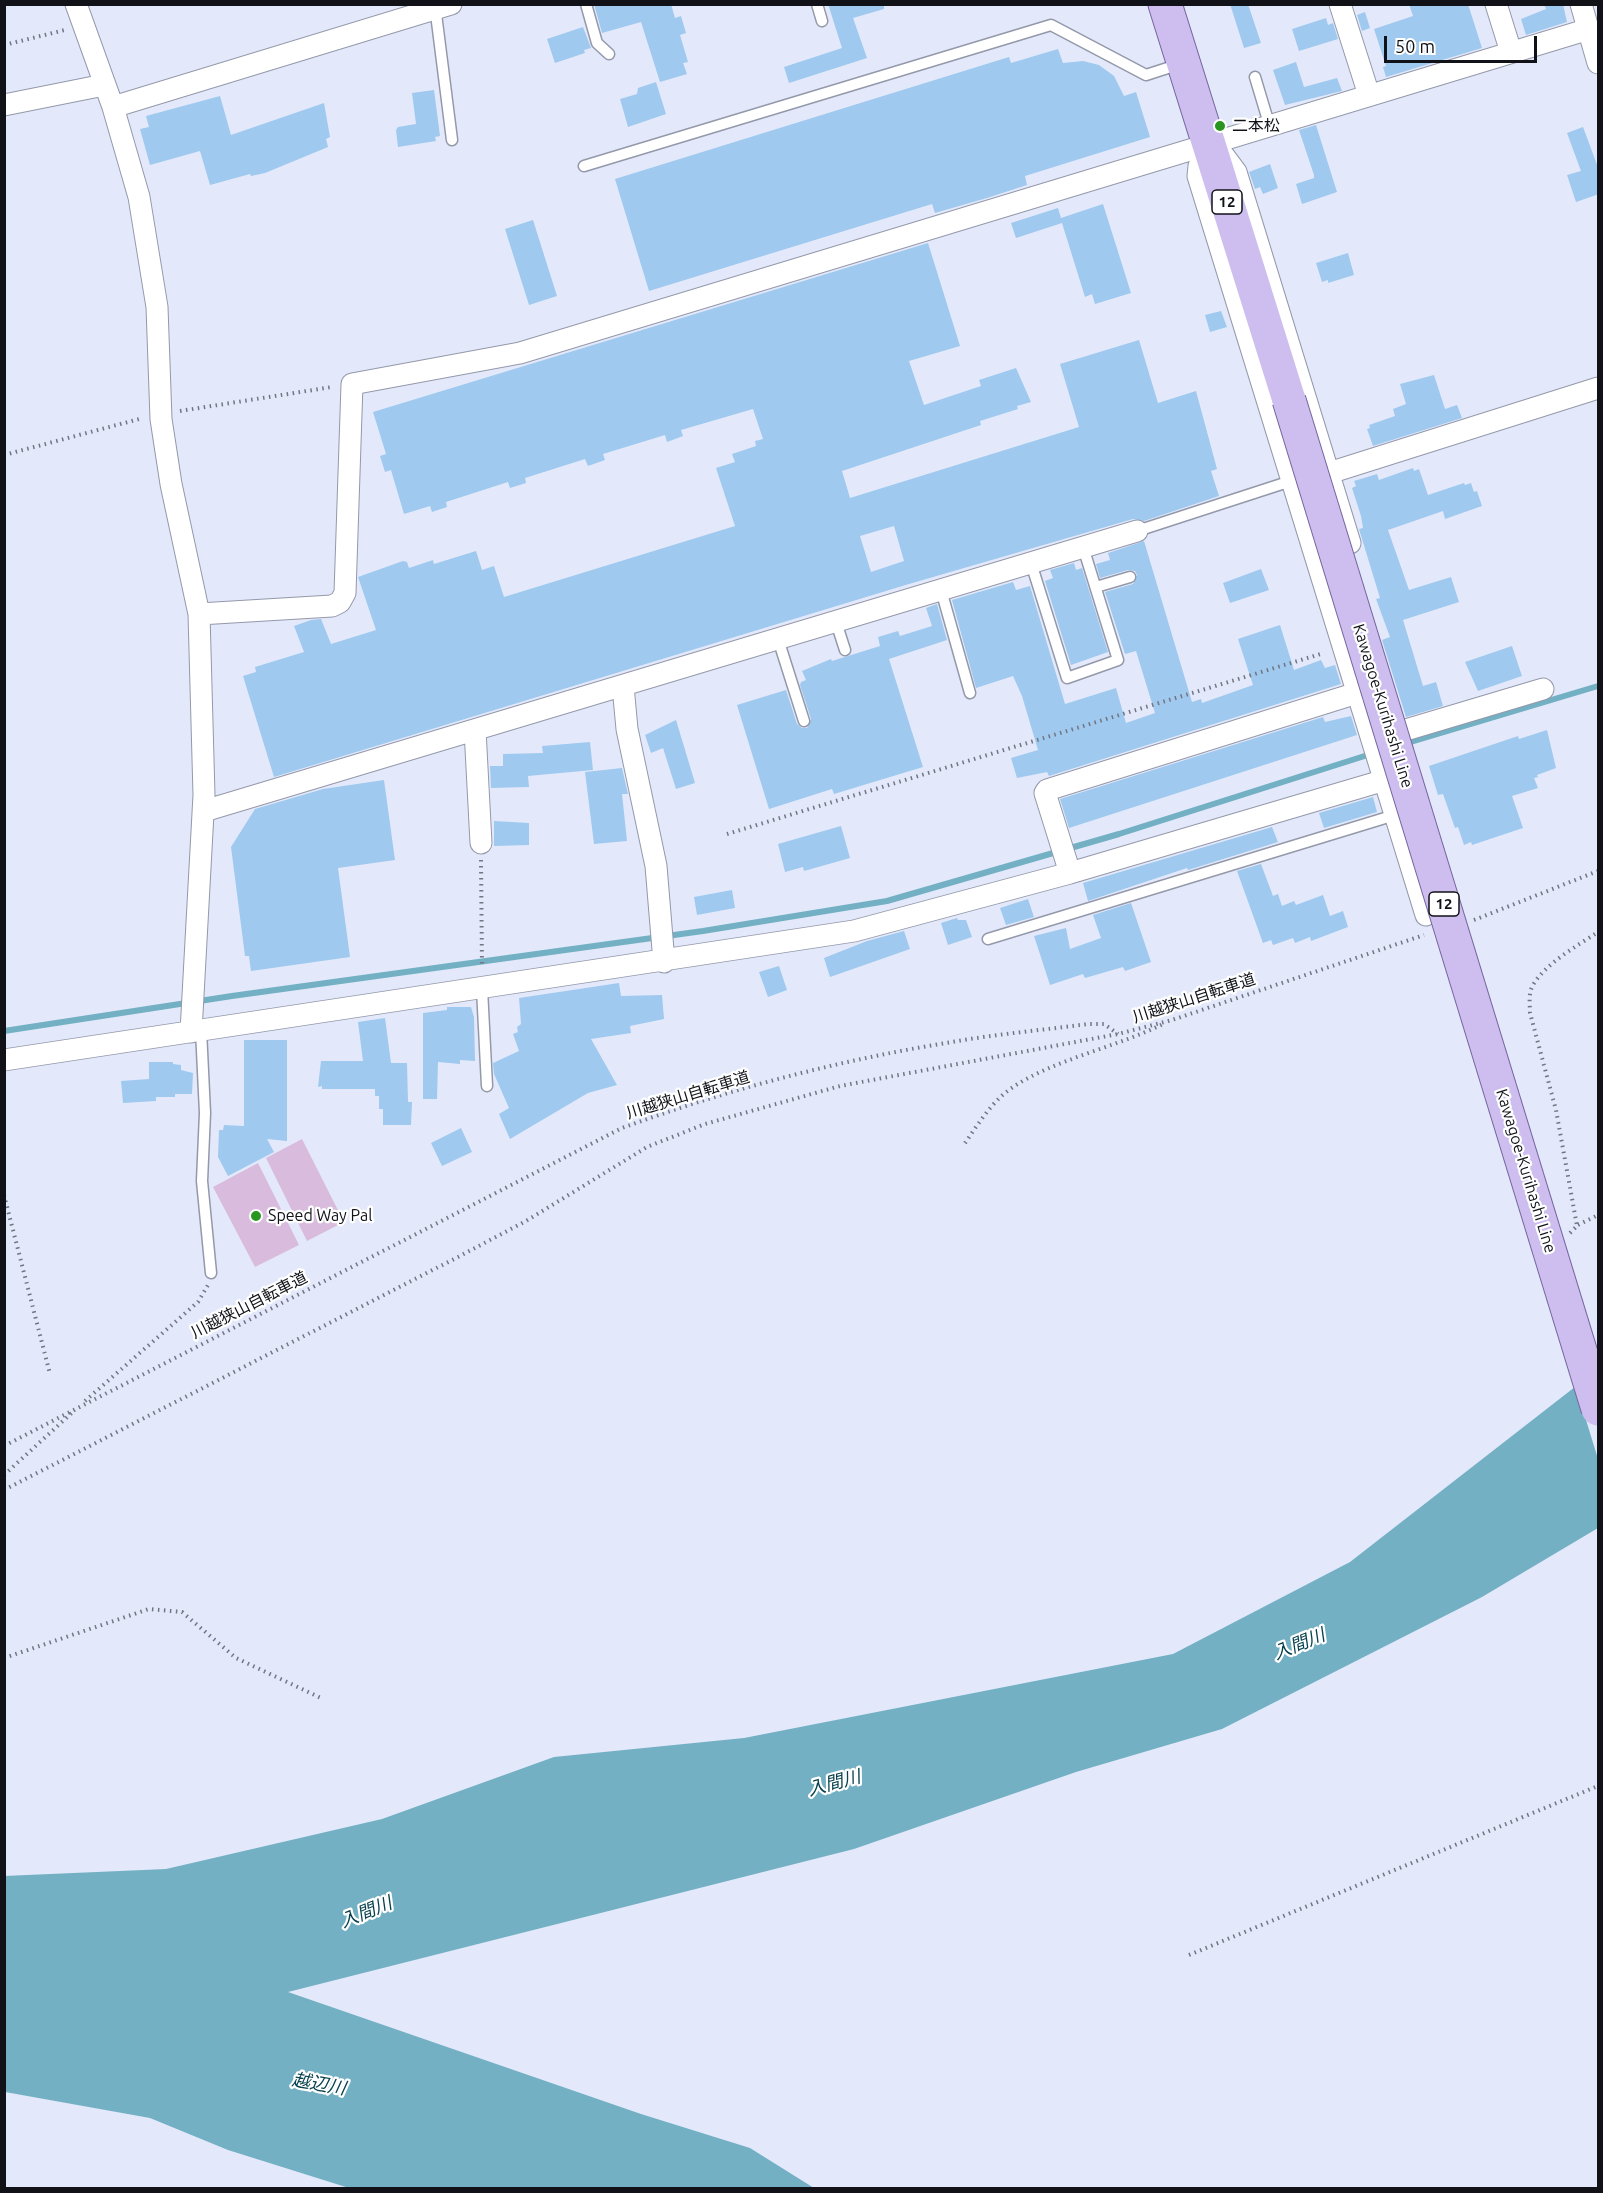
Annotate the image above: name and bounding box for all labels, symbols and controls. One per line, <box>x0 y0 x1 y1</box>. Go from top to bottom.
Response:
scale bar <box>1387 24 1540 62</box>
text: 50 m <box>1395 36 1435 56</box>
place label: 二本松 <box>1232 116 1280 136</box>
marker: 二本松 <box>1213 119 1227 133</box>
road number: 12 <box>1212 190 1242 214</box>
street label: Kawagoe-Kurihashi Line <box>1349 622 1417 790</box>
road number: 12 <box>1429 892 1459 916</box>
street label: 川越狭山自転車道 <box>1130 969 1258 1027</box>
street label: 川越狭山自転車道 <box>624 1067 752 1123</box>
street label: Kawagoe-Kurihashi Line <box>1492 1087 1560 1255</box>
place label: Speed Way Pal <box>268 1206 372 1226</box>
marker: Speed Way Pal <box>249 1209 263 1223</box>
street label: 川越狭山自転車道 <box>188 1267 310 1343</box>
water label: 入間川 <box>1270 1624 1328 1664</box>
water label: 入間川 <box>805 1766 863 1800</box>
water label: 入間川 <box>337 1892 395 1932</box>
water label: 越辺川 <box>291 2069 347 2099</box>

